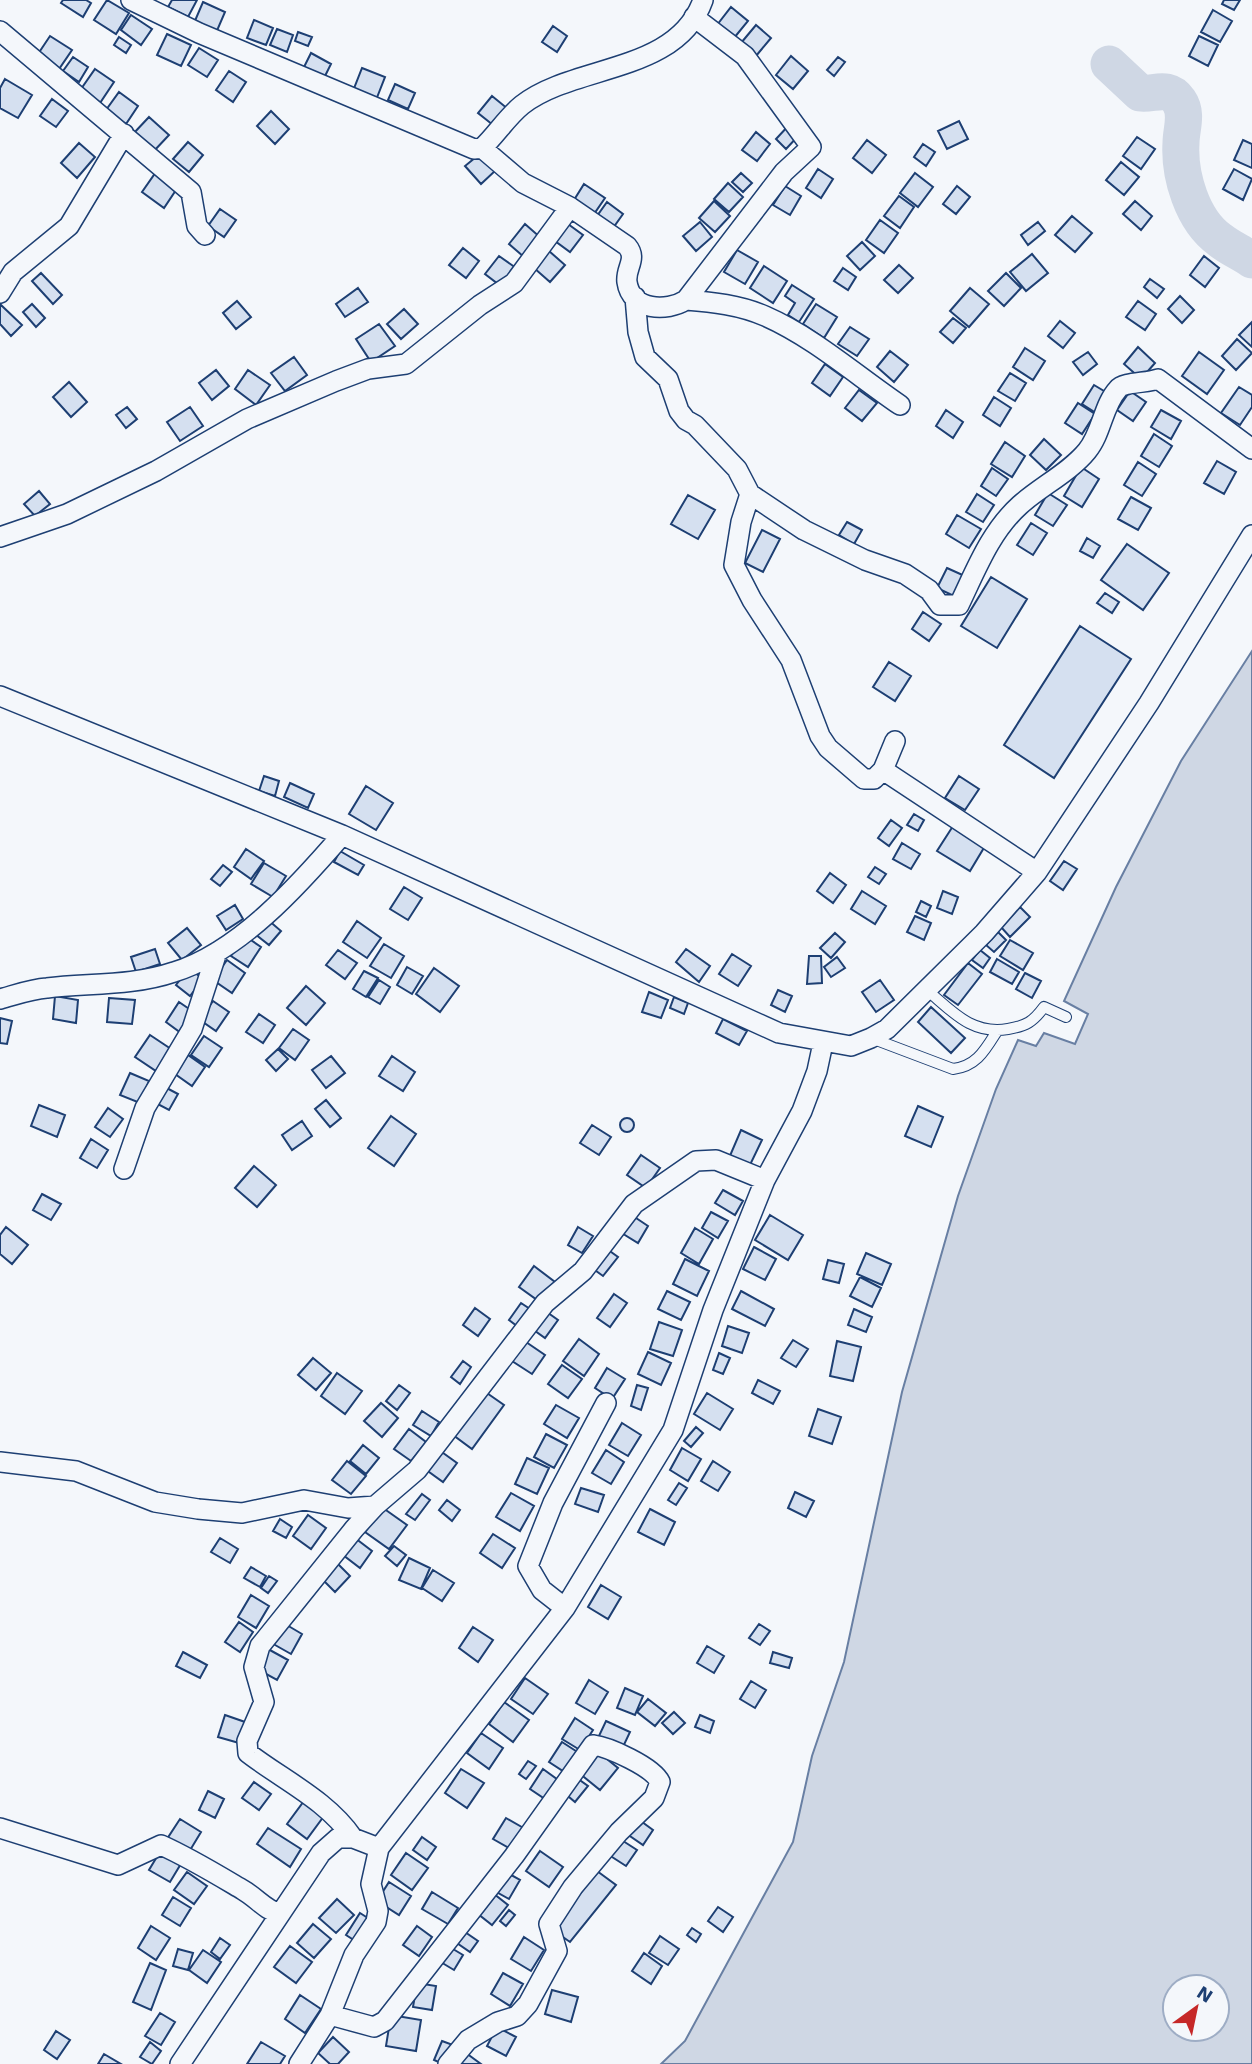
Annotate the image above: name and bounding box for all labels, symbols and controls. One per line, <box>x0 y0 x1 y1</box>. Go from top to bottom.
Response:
north arrow <box>1161 1973 1231 2043</box>
text: N <box>1193 1981 1217 2008</box>

